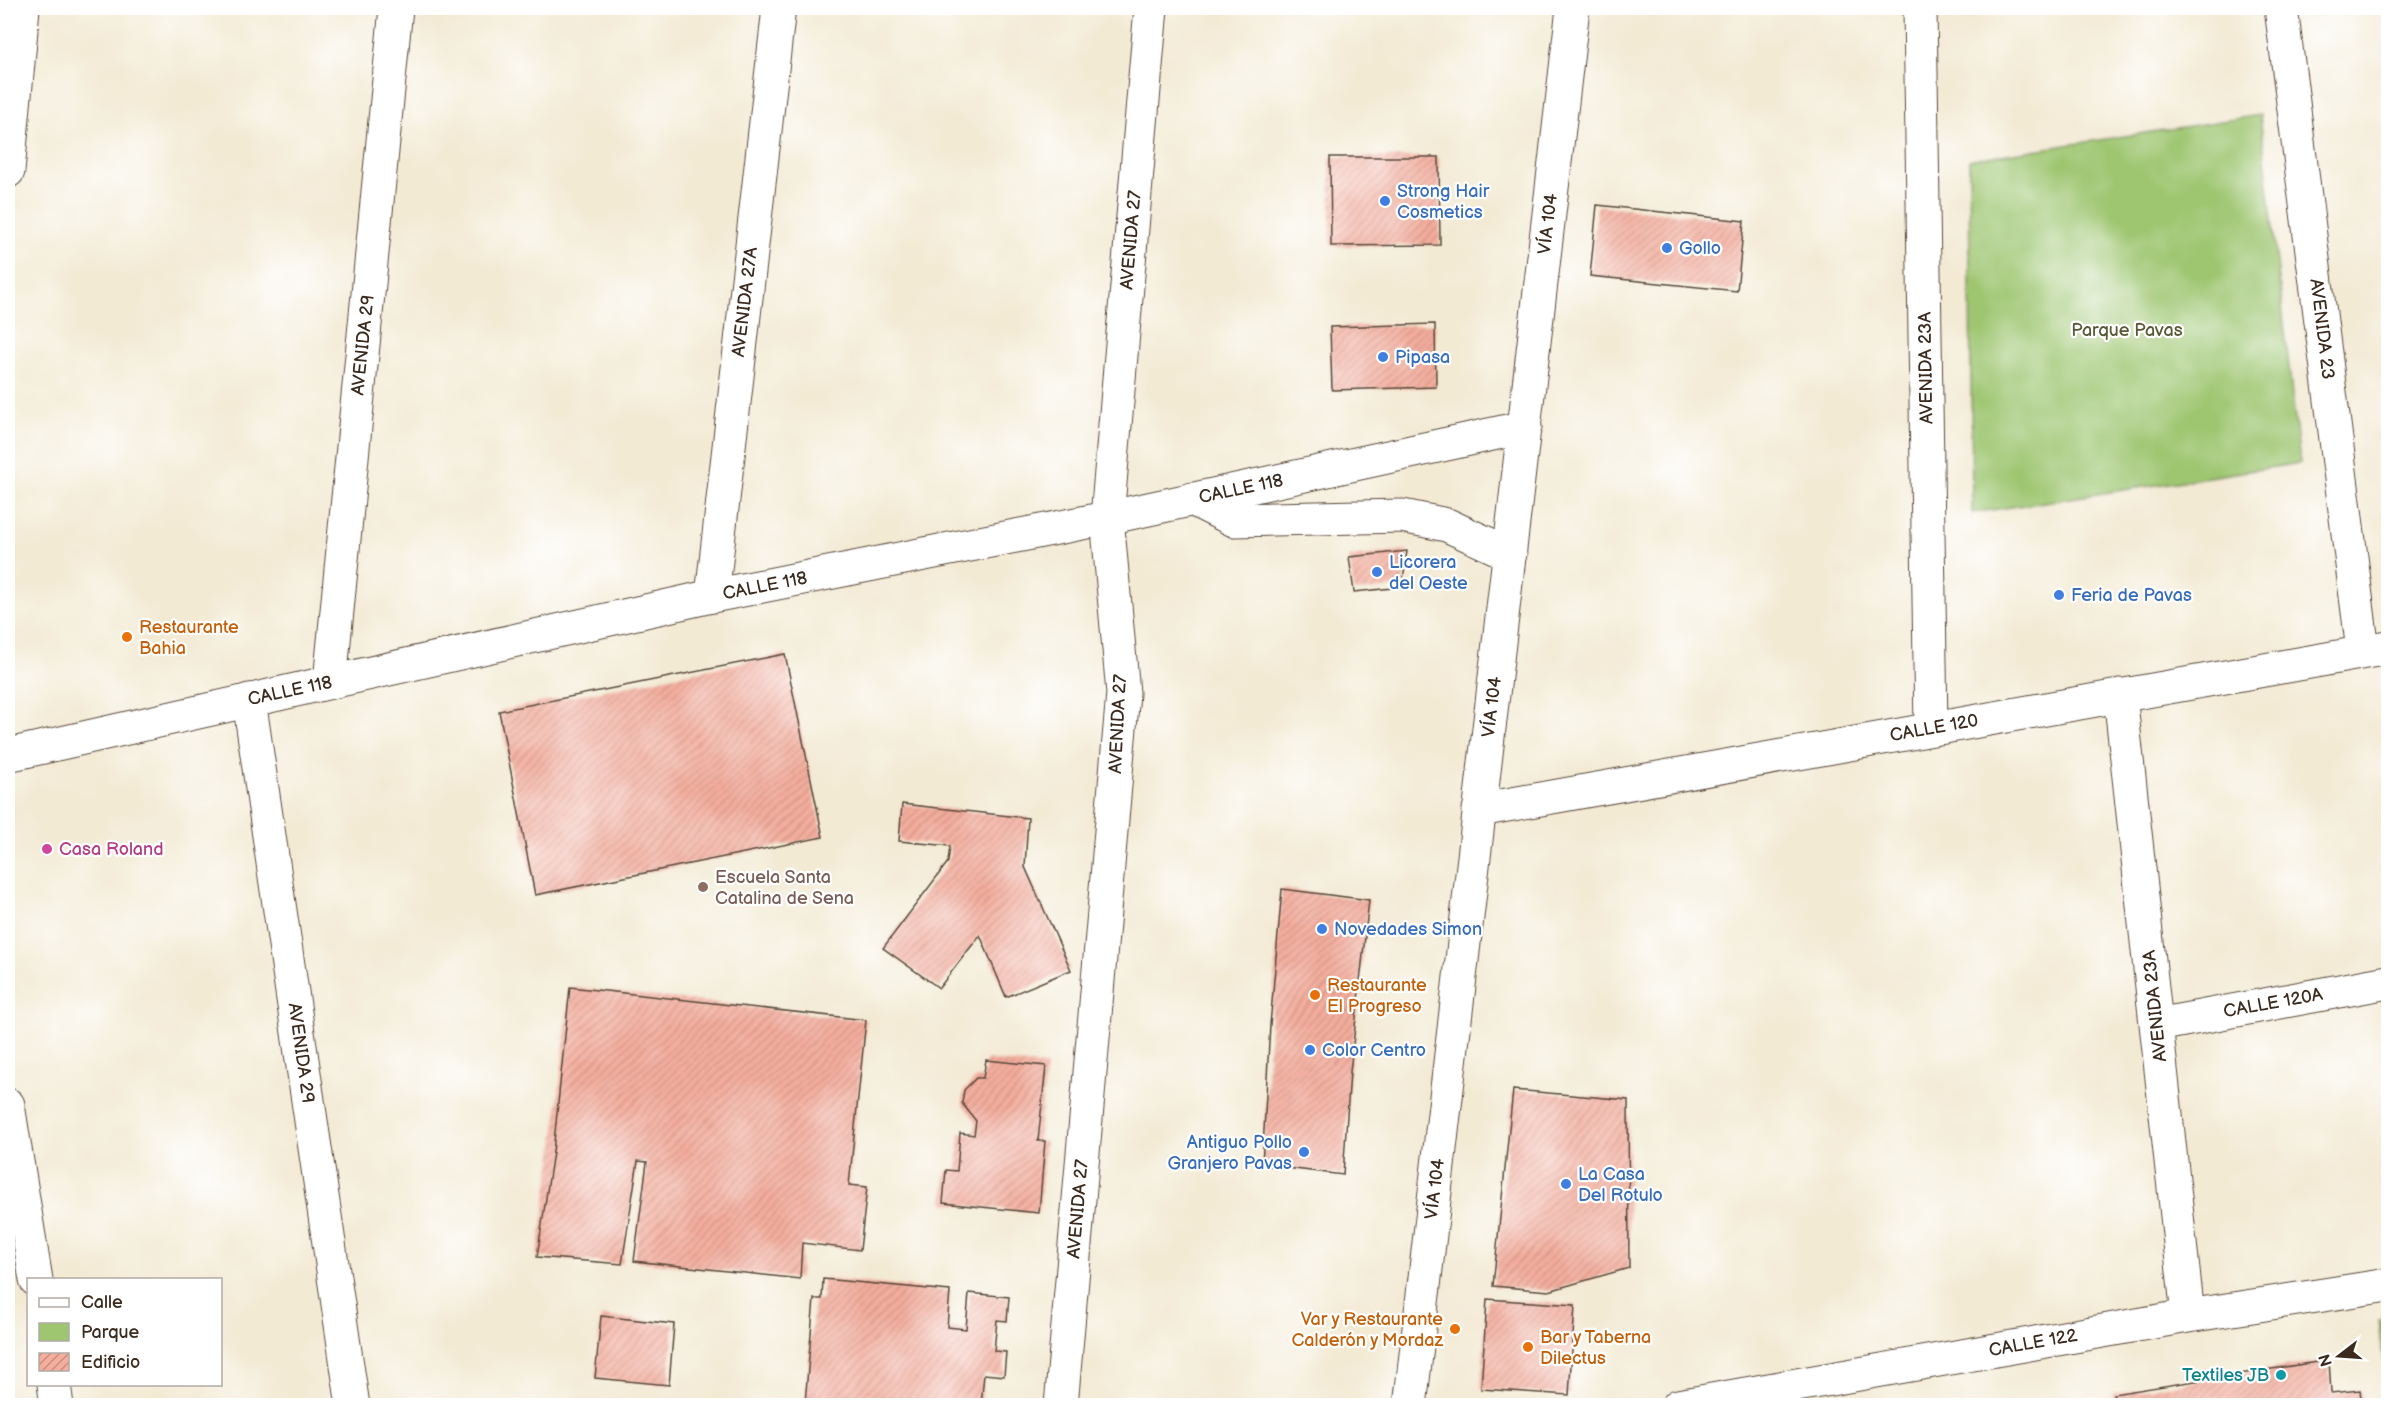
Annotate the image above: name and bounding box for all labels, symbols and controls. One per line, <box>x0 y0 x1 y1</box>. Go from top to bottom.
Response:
place label: Strong Hair Cosmetics <box>1397 181 1490 223</box>
street label: AVENIDA 27 <box>1116 189 1146 290</box>
street label: VÍA 104 <box>1532 192 1562 256</box>
marker: Strong Hair Cosmetics <box>1378 194 1392 208</box>
place label: Gollo <box>1679 238 1721 259</box>
marker: Gollo <box>1660 241 1674 255</box>
street label: AVENIDA 27A <box>728 246 762 358</box>
street label: AVENIDA 23 <box>2305 277 2339 381</box>
street label: AVENIDA 29 <box>347 294 379 396</box>
street label: AVENIDA 23A <box>1915 312 1937 424</box>
park label: Parque Pavas <box>2071 320 2183 341</box>
place label: Pipasa <box>1395 347 1450 368</box>
marker: Pipasa <box>1376 350 1390 364</box>
street label: CALLE 118 <box>1197 470 1285 508</box>
place label: Licorera del Oeste <box>1389 552 1468 594</box>
marker: Licorera del Oeste <box>1370 565 1384 579</box>
street label: CALLE 118 <box>721 568 809 604</box>
place label: Feria de Pavas <box>2071 585 2192 606</box>
marker: Feria de Pavas <box>2052 588 2066 602</box>
place label: Restaurante Bahia <box>139 617 239 659</box>
marker: Restaurante Bahia <box>120 630 134 644</box>
street label: CALLE 118 <box>246 672 334 710</box>
street label: AVENIDA 27 <box>1105 674 1131 774</box>
street label: VÍA 104 <box>1476 675 1506 739</box>
street label: CALLE 120 <box>1888 710 1980 746</box>
place label: Casa Roland <box>59 839 164 860</box>
marker: Casa Roland <box>40 842 54 856</box>
place label: Escuela Santa Catalina de Sena <box>715 867 854 909</box>
marker: Escuela Santa Catalina de Sena <box>696 880 710 894</box>
place label: Novedades Simon <box>1334 919 1482 940</box>
marker: Novedades Simon <box>1315 922 1329 936</box>
street label: AVENIDA 23A <box>2139 949 2171 1063</box>
place label: Restaurante El Progreso <box>1327 975 1427 1017</box>
street label: CALLE 120A <box>2222 984 2324 1022</box>
marker: Restaurante El Progreso <box>1308 988 1322 1002</box>
street label: AVENIDA 29 <box>284 1002 318 1104</box>
place label: Color Centro <box>1322 1040 1426 1061</box>
marker: Color Centro <box>1303 1043 1317 1057</box>
place label: Antiguo Pollo Granjero Pavas <box>1168 1132 1292 1174</box>
marker: Antiguo Pollo Granjero Pavas <box>1297 1145 1311 1159</box>
street label: VÍA 104 <box>1419 1157 1449 1221</box>
street label: AVENIDA 27 <box>1063 1158 1093 1259</box>
place label: La Casa Del Rotulo <box>1578 1164 1663 1206</box>
marker: La Casa Del Rotulo <box>1559 1177 1573 1191</box>
legend <box>27 1278 222 1386</box>
text: Calle <box>81 1292 123 1313</box>
place label: Var y Restaurante Calderón y Mordaz <box>1292 1309 1443 1351</box>
text: Parque <box>81 1322 139 1343</box>
marker: Var y Restaurante Calderón y Mordaz <box>1448 1322 1462 1336</box>
street label: CALLE 122 <box>1987 1325 2079 1361</box>
north arrow <box>2309 1326 2369 1386</box>
place label: Bar y Taberna Dilectus <box>1540 1327 1651 1369</box>
marker: Bar y Taberna Dilectus <box>1521 1340 1535 1354</box>
text: N <box>2315 1351 2337 1368</box>
text: Edificio <box>81 1352 140 1373</box>
place label: Textiles JB <box>2182 1365 2269 1386</box>
marker: Textiles JB <box>2274 1368 2288 1382</box>

